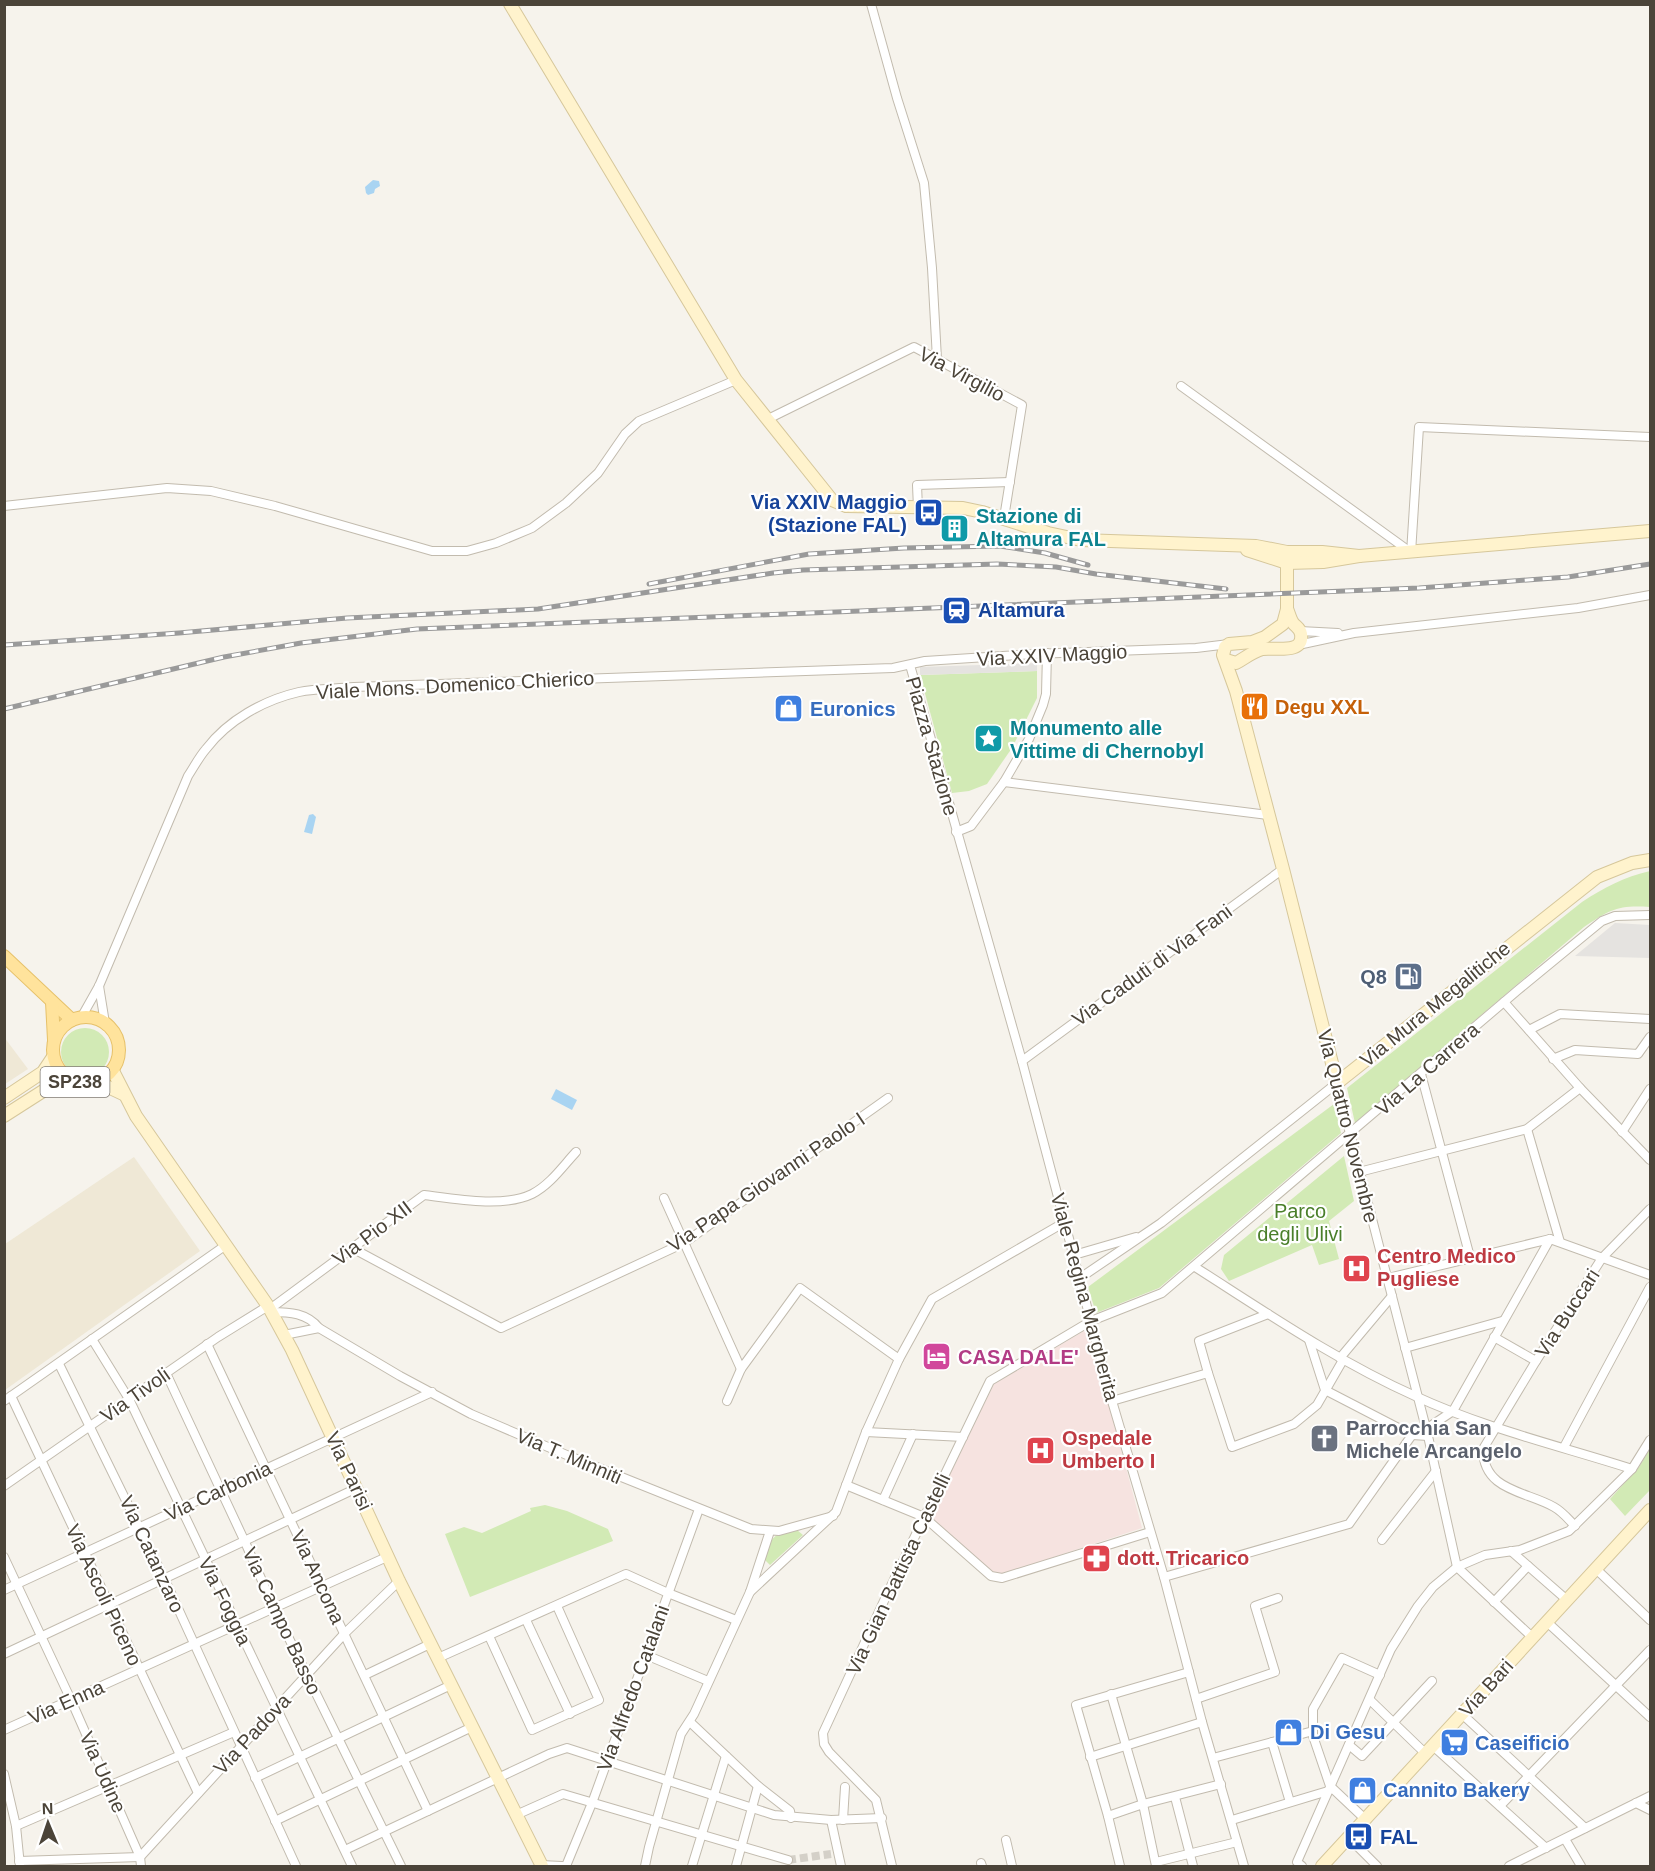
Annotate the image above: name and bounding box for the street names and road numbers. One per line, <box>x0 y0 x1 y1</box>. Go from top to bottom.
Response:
street label: Via Virgilio <box>915 342 1009 406</box>
street label: Via XXIV Maggio <box>976 640 1128 670</box>
street label: Viale Mons. Domenico Chierico <box>315 667 595 703</box>
street label: Piazza Stazione <box>902 674 962 818</box>
street label: Via Caduti di Via Fani <box>1068 900 1236 1030</box>
street label: Via Mura Megalitiche <box>1356 937 1514 1071</box>
street label: Via La Carrera <box>1371 1018 1484 1120</box>
street label: Via Quattro Novembre <box>1313 1027 1383 1225</box>
road number: SP238 <box>40 1067 110 1097</box>
street label: Via Papa Giovanni Paolo I <box>663 1108 869 1256</box>
street label: Viale Regina Margherita <box>1047 1191 1124 1404</box>
street label: Via Pio XII <box>328 1196 416 1270</box>
street label: Via Buccari <box>1530 1265 1604 1361</box>
street label: Via Tivoli <box>96 1363 174 1427</box>
street label: Via T. Minniti <box>513 1424 625 1488</box>
street label: Via Parisi <box>321 1428 377 1514</box>
street label: Via Carbonia <box>161 1456 276 1525</box>
street label: Via Gian Battista Castelli <box>842 1470 954 1678</box>
street label: Via Catanzaro <box>115 1492 189 1616</box>
street label: Via Ascoli Piceno <box>62 1521 146 1669</box>
street label: Via Ancona <box>287 1527 350 1628</box>
street label: Via Campo Basso <box>238 1544 326 1698</box>
street label: Via Foggia <box>194 1553 256 1649</box>
street label: Via Alfredo Catalani <box>593 1602 673 1774</box>
street label: Via Bari <box>1455 1655 1517 1721</box>
street label: Via Enna <box>25 1675 108 1728</box>
street label: Via Padova <box>209 1689 295 1779</box>
street label: Via Udine <box>75 1728 131 1816</box>

